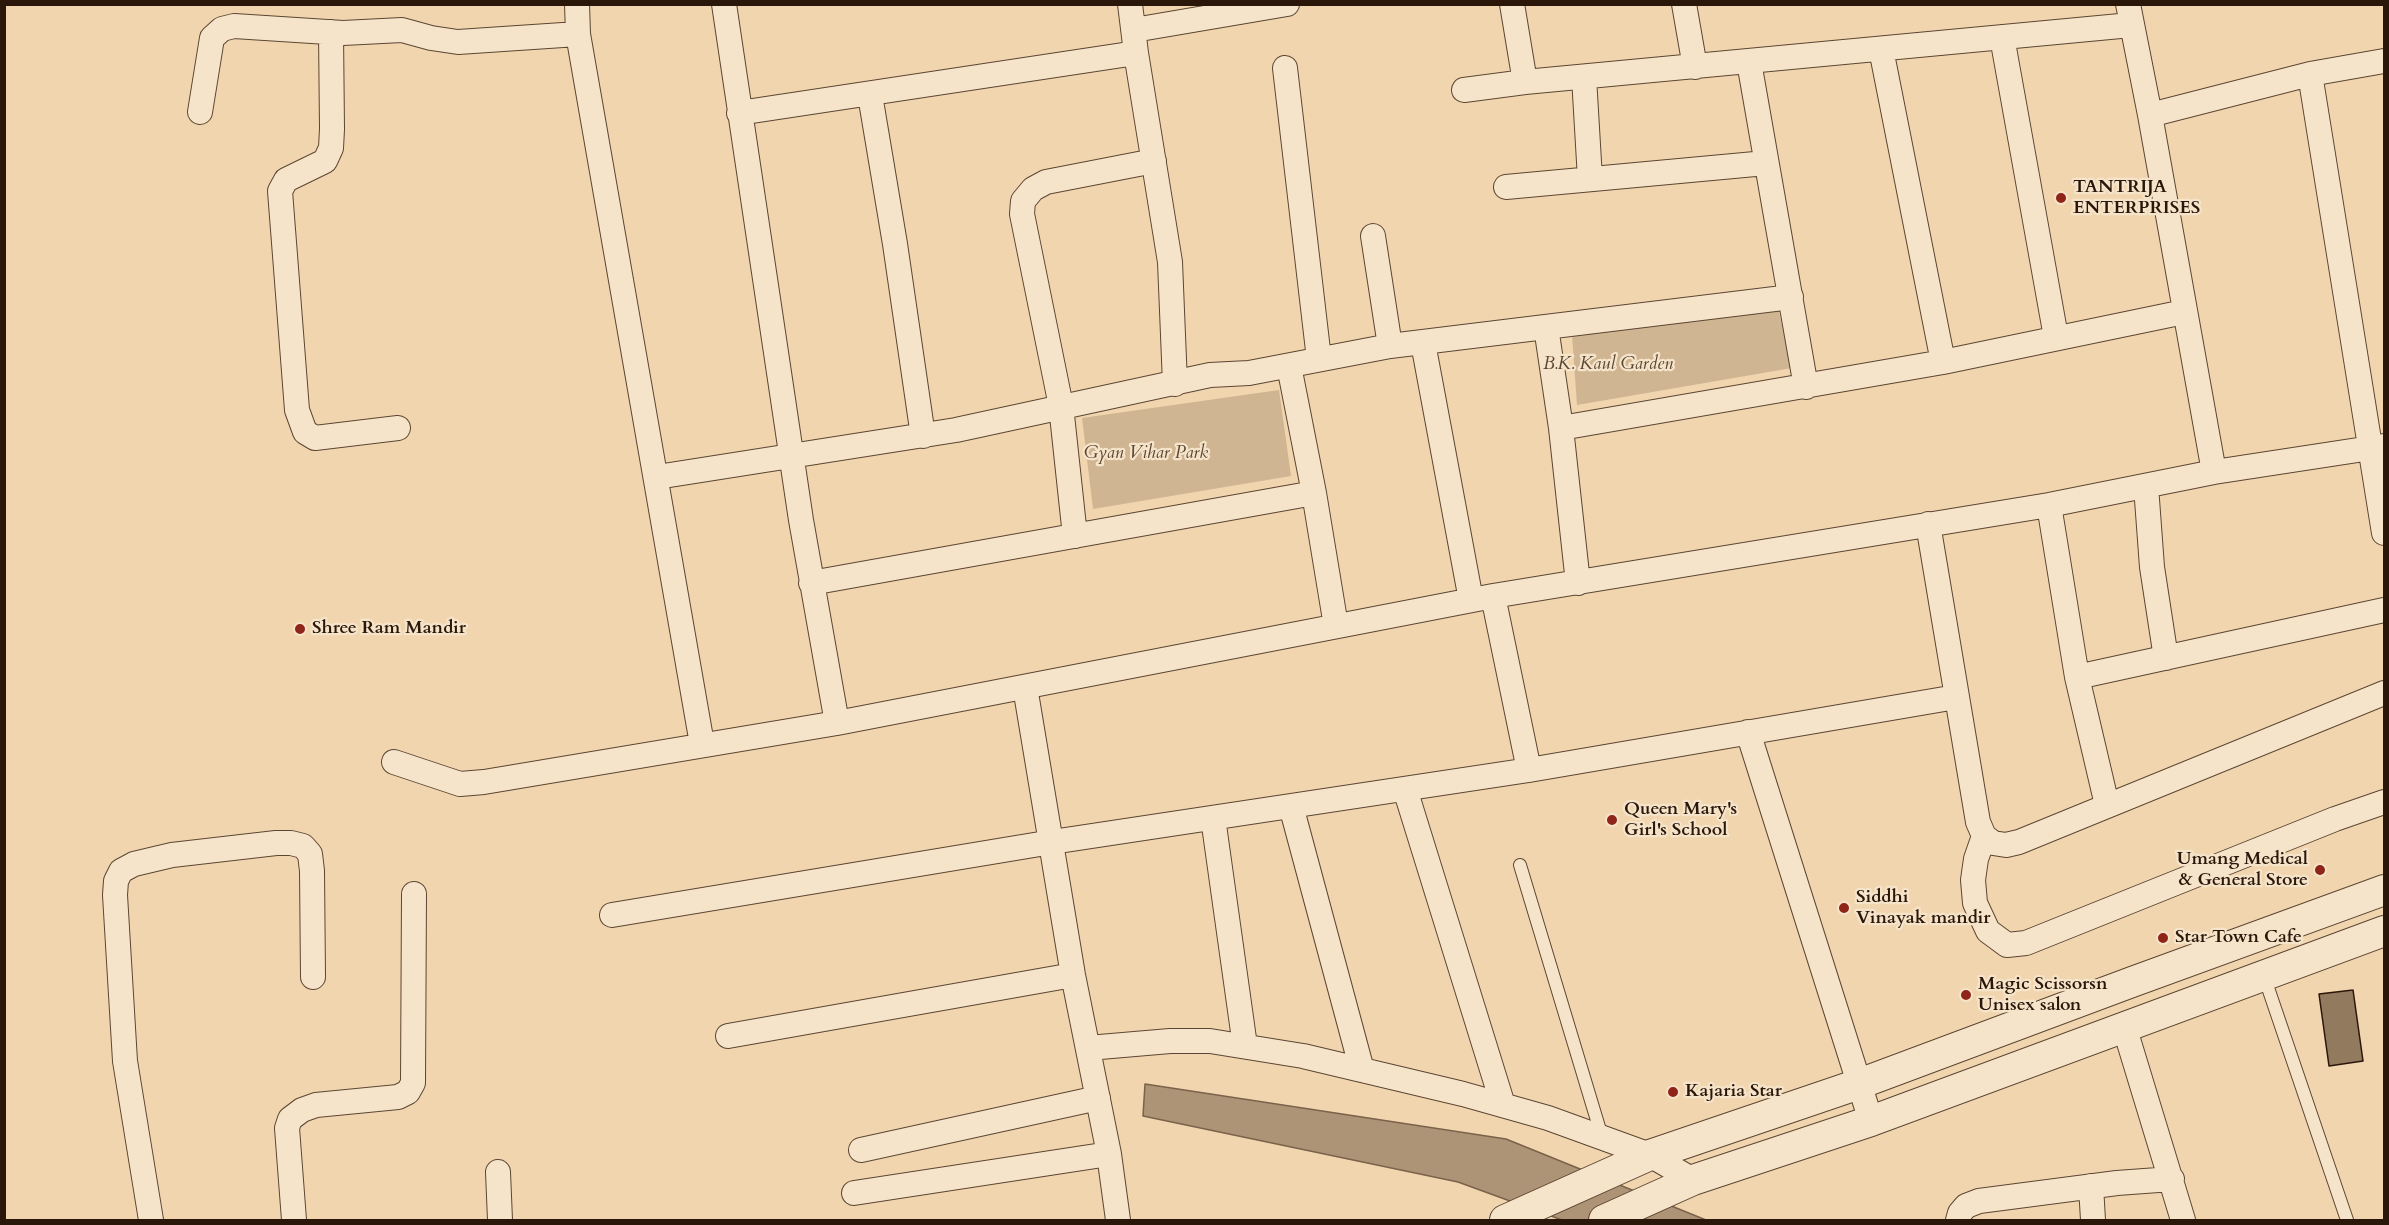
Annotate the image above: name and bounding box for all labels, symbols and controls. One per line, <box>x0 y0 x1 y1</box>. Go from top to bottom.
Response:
place label: TANTRIJA ENTERPRISES <box>2073 177 2200 219</box>
marker: TANTRIJA ENTERPRISES <box>2054 191 2068 205</box>
park label: B.K. Kaul Garden <box>1543 354 1673 376</box>
park label: Gyan Vihar Park <box>1084 443 1208 465</box>
place label: Shree Ram Mandir <box>312 618 466 640</box>
marker: Shree Ram Mandir <box>293 622 307 636</box>
place label: Queen Mary's Girl's School <box>1624 799 1737 842</box>
marker: Queen Mary's Girl's School <box>1605 813 1619 827</box>
place label: Umang Medical & General Store <box>2177 849 2308 892</box>
marker: Umang Medical & General Store <box>2313 863 2327 877</box>
place label: Siddhi Vinayak mandir <box>1856 887 1991 930</box>
marker: Siddhi Vinayak mandir <box>1837 901 1851 915</box>
place label: Star Town Cafe <box>2175 927 2302 949</box>
marker: Star Town Cafe <box>2156 931 2170 945</box>
place label: Magic Scissorsn Unisex salon <box>1978 974 2108 1016</box>
marker: Magic Scissorsn Unisex salon <box>1959 988 1973 1002</box>
place label: Kajaria Star <box>1685 1081 1782 1103</box>
marker: Kajaria Star <box>1666 1085 1680 1099</box>

